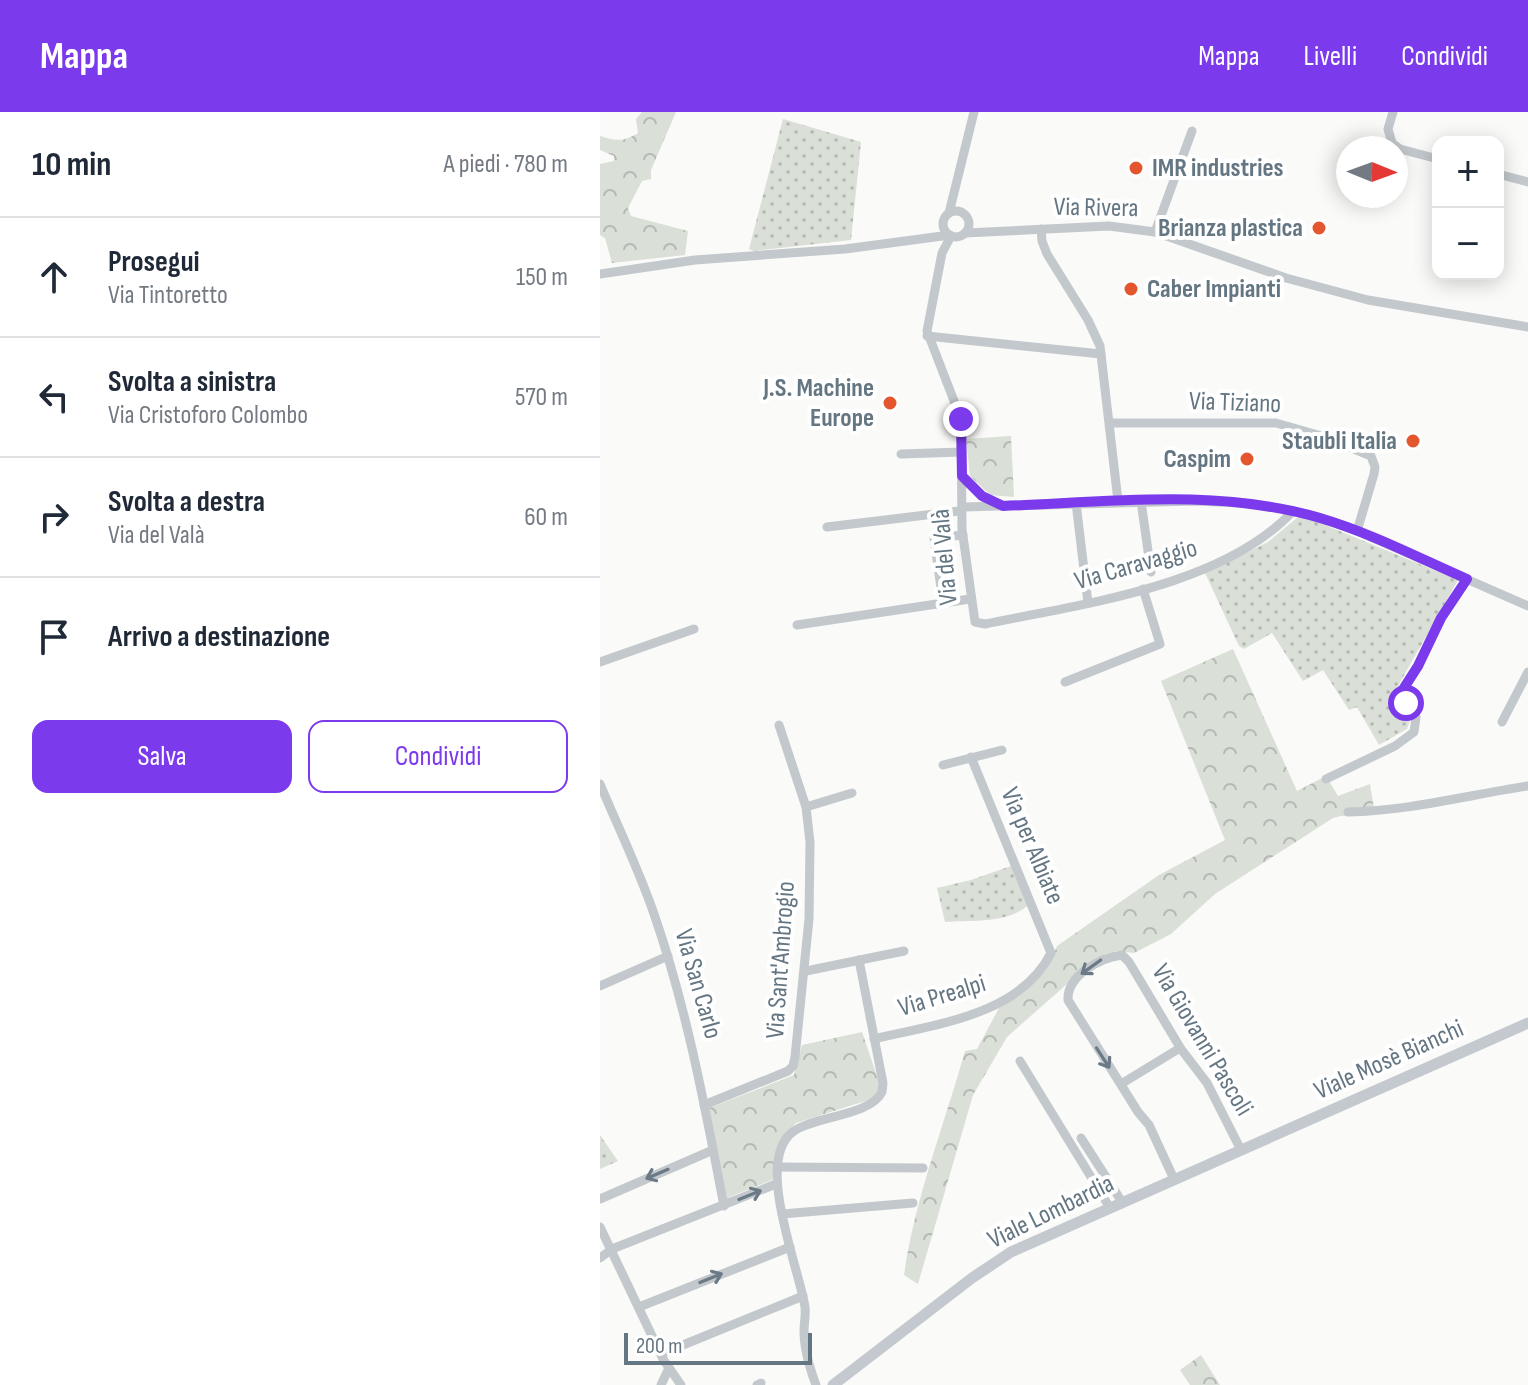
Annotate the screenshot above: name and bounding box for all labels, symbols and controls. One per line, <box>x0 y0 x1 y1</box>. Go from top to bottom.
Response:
text: Mappa <box>40 34 128 79</box>
text: Mappa <box>1198 40 1260 73</box>
text: Livelli <box>1304 40 1357 73</box>
text: Condividi <box>1401 40 1488 73</box>
north arrow <box>1336 136 1408 208</box>
map controls <box>1432 136 1504 280</box>
button: + <box>1432 136 1504 208</box>
text: 10 min <box>32 144 111 185</box>
text: A piedi · 780 m <box>443 149 568 180</box>
place label: IMR industries <box>1152 153 1284 184</box>
marker: IMR industries <box>1127 159 1145 177</box>
street label: Via Rivera <box>1053 192 1139 224</box>
button: − <box>1432 208 1504 280</box>
place label: Brianza plastica <box>1158 213 1303 244</box>
marker: Brianza plastica <box>1310 219 1328 237</box>
text: Prosegui <box>108 244 200 280</box>
icon: ahead <box>32 255 76 299</box>
text: 150 m <box>516 262 568 293</box>
place label: Caber Impianti <box>1147 274 1281 305</box>
text: Via Tintoretto <box>108 280 228 311</box>
marker: Caber Impianti <box>1122 280 1140 298</box>
text: Svolta a sinistra <box>108 364 276 400</box>
place label: J.S. Machine Europe <box>762 373 874 434</box>
icon: left <box>32 375 76 419</box>
text: 570 m <box>515 382 568 413</box>
street label: Via Tiziano <box>1188 386 1282 420</box>
marker: J.S. Machine Europe <box>881 394 899 412</box>
text: Via Cristoforo Colombo <box>108 400 308 431</box>
route end <box>943 401 979 437</box>
place label: Staubli Italia <box>1282 426 1397 457</box>
marker: Staubli Italia <box>1404 432 1422 450</box>
place label: Caspim <box>1164 444 1231 475</box>
marker: Caspim <box>1238 450 1256 468</box>
text: Svolta a destra <box>108 484 265 520</box>
icon: right <box>32 495 76 539</box>
text: 60 m <box>524 502 568 533</box>
street label: Via del Valà <box>925 507 965 607</box>
text: Via del Valà <box>108 520 205 551</box>
street label: Via Caravaggio <box>1071 533 1201 597</box>
icon: arrive <box>32 615 76 659</box>
text: Arrivo a destinazione <box>108 619 330 655</box>
route start <box>1388 685 1424 721</box>
button: Salva <box>32 720 292 793</box>
button: Condividi <box>308 720 568 793</box>
street label: Via per Albiate <box>994 783 1070 909</box>
street label: Via Sant'Ambrogio <box>760 880 802 1040</box>
street label: Via San Carlo <box>668 926 728 1042</box>
one-way arrow <box>1081 959 1103 975</box>
street label: Via Giovanni Pascoli <box>1145 959 1259 1121</box>
street label: Via Prealpi <box>895 968 989 1024</box>
street label: Viale Mosè Bianchi <box>1310 1013 1468 1107</box>
one-way arrow <box>1095 1046 1112 1068</box>
one-way arrow <box>645 1168 669 1183</box>
street label: Viale Lombardia <box>983 1168 1119 1256</box>
one-way arrow <box>737 1187 762 1201</box>
one-way arrow <box>698 1270 723 1284</box>
scale bar <box>624 1329 812 1365</box>
text: 200 m <box>636 1333 682 1360</box>

